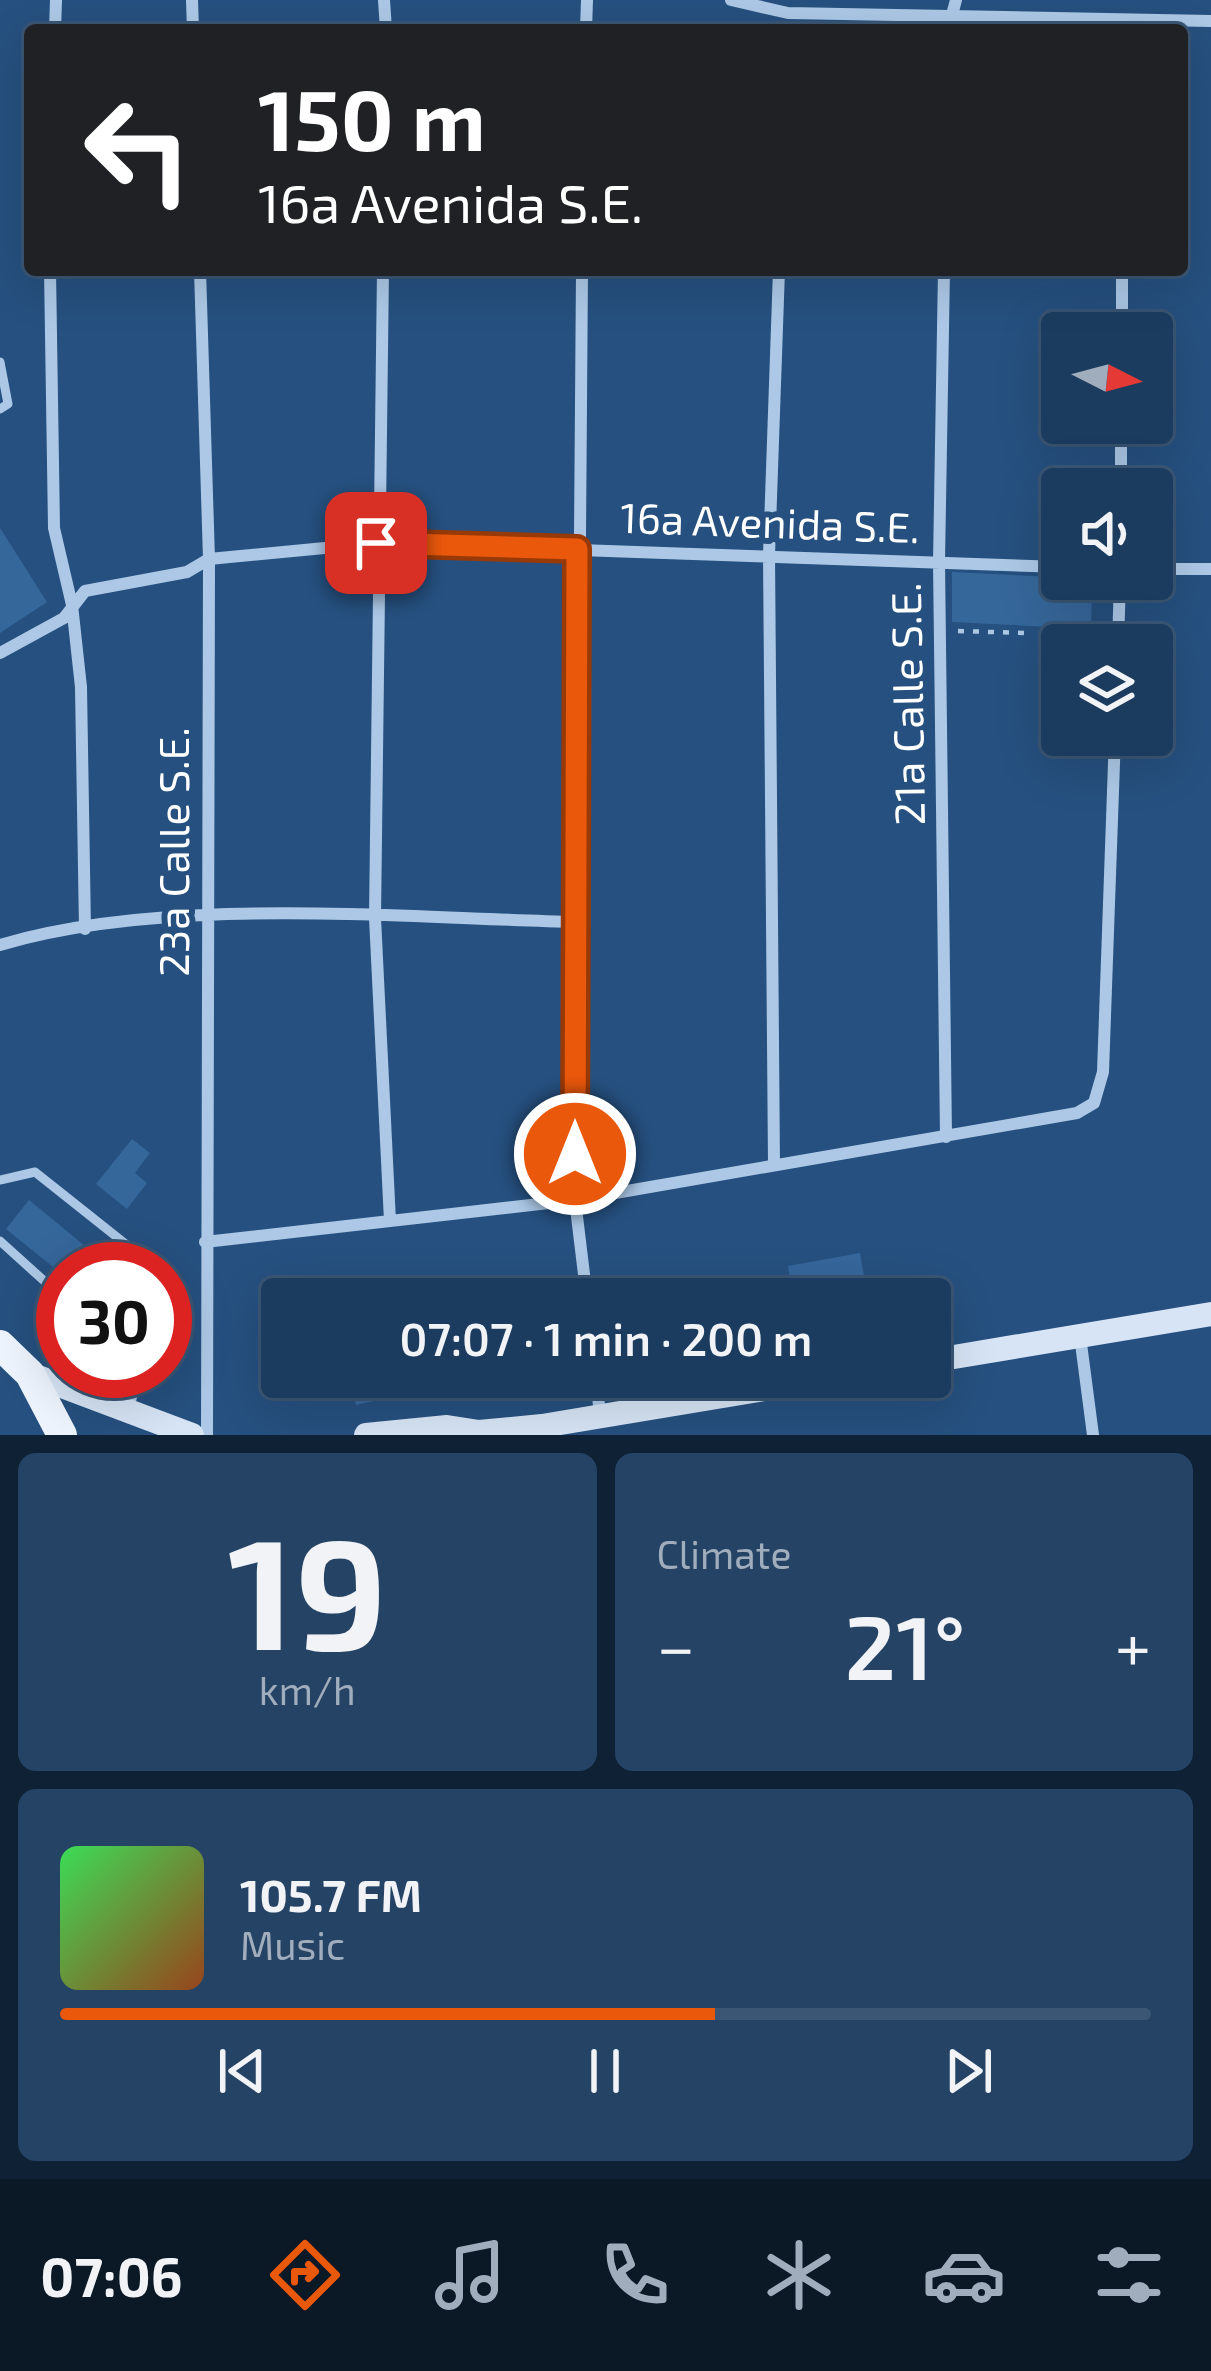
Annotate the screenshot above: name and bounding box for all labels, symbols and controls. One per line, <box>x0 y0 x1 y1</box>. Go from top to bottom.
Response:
text: 150 m <box>258 67 486 168</box>
icon: left <box>60 72 216 228</box>
text: 16a Avenida S.E. <box>258 169 643 234</box>
north arrow <box>1041 312 1173 444</box>
map controls <box>1041 312 1173 756</box>
button: sound <box>1041 468 1173 600</box>
street label: 16a Avenida S.E. <box>619 491 921 551</box>
pin <box>325 492 427 594</box>
icon: arrive <box>343 510 409 576</box>
street label: 21a Calle S.E. <box>879 582 933 826</box>
button: layers <box>1041 624 1173 756</box>
street label: 23a Calle S.E. <box>147 727 197 977</box>
position arrow <box>512 1091 638 1217</box>
speed limit sign: 30 <box>36 1242 192 1398</box>
text: 07:07 · 1 min · 200 m <box>400 1311 812 1365</box>
text: 19 <box>228 1494 387 1681</box>
text: Climate <box>657 1530 791 1577</box>
text: 21° <box>844 1590 965 1698</box>
text: − <box>657 1605 695 1684</box>
text: + <box>1115 1605 1151 1684</box>
text: km/h <box>259 1666 356 1713</box>
text: 105.7 FM <box>240 1867 422 1921</box>
text: Music <box>240 1921 345 1968</box>
icon: previous <box>209 2038 275 2104</box>
icon: pause <box>572 2038 638 2104</box>
icon: next <box>936 2038 1002 2104</box>
icon: directions <box>263 2233 347 2317</box>
icon: music <box>428 2233 512 2317</box>
icon: phone <box>593 2233 677 2317</box>
icon: climate <box>757 2233 841 2317</box>
icon: car <box>922 2233 1006 2317</box>
icon: filters <box>1087 2233 1171 2317</box>
text: 07:06 <box>40 2243 183 2308</box>

